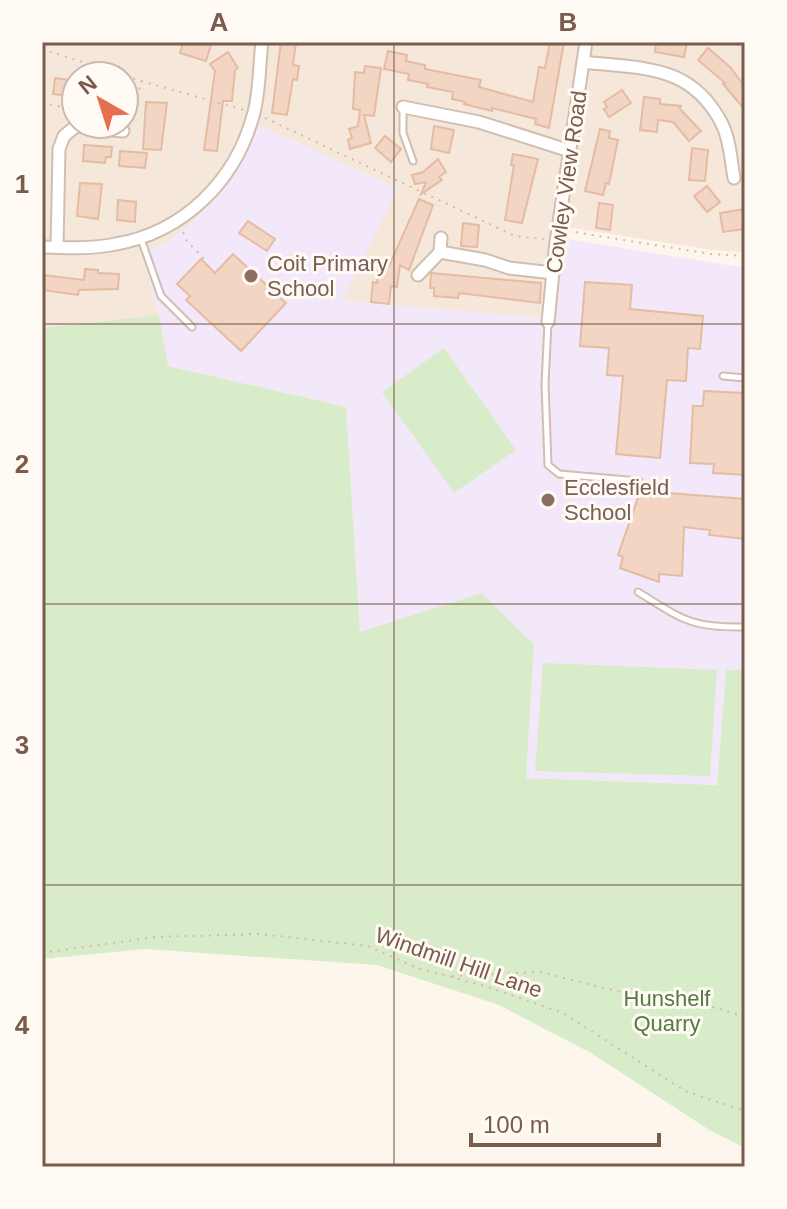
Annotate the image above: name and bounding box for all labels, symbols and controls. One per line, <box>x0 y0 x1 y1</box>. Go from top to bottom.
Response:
text: A <box>210 7 229 37</box>
text: B <box>559 7 577 37</box>
north arrow <box>60 60 140 140</box>
text: N <box>74 70 102 100</box>
street label: Cowley View Road <box>541 89 592 275</box>
text: 1 <box>15 169 29 199</box>
place label: Coit Primary School <box>267 251 388 301</box>
marker: Coit Primary School <box>242 267 260 285</box>
text: 2 <box>15 449 29 479</box>
place label: Ecclesfield School <box>564 475 669 525</box>
marker: Ecclesfield School <box>539 491 557 509</box>
text: 3 <box>15 730 29 760</box>
street label: Windmill Hill Lane <box>372 922 546 1003</box>
park label: Hunshelf Quarry <box>624 986 711 1036</box>
text: 4 <box>15 1010 30 1040</box>
scale bar <box>471 1097 659 1147</box>
text: 100 m <box>483 1111 550 1138</box>

